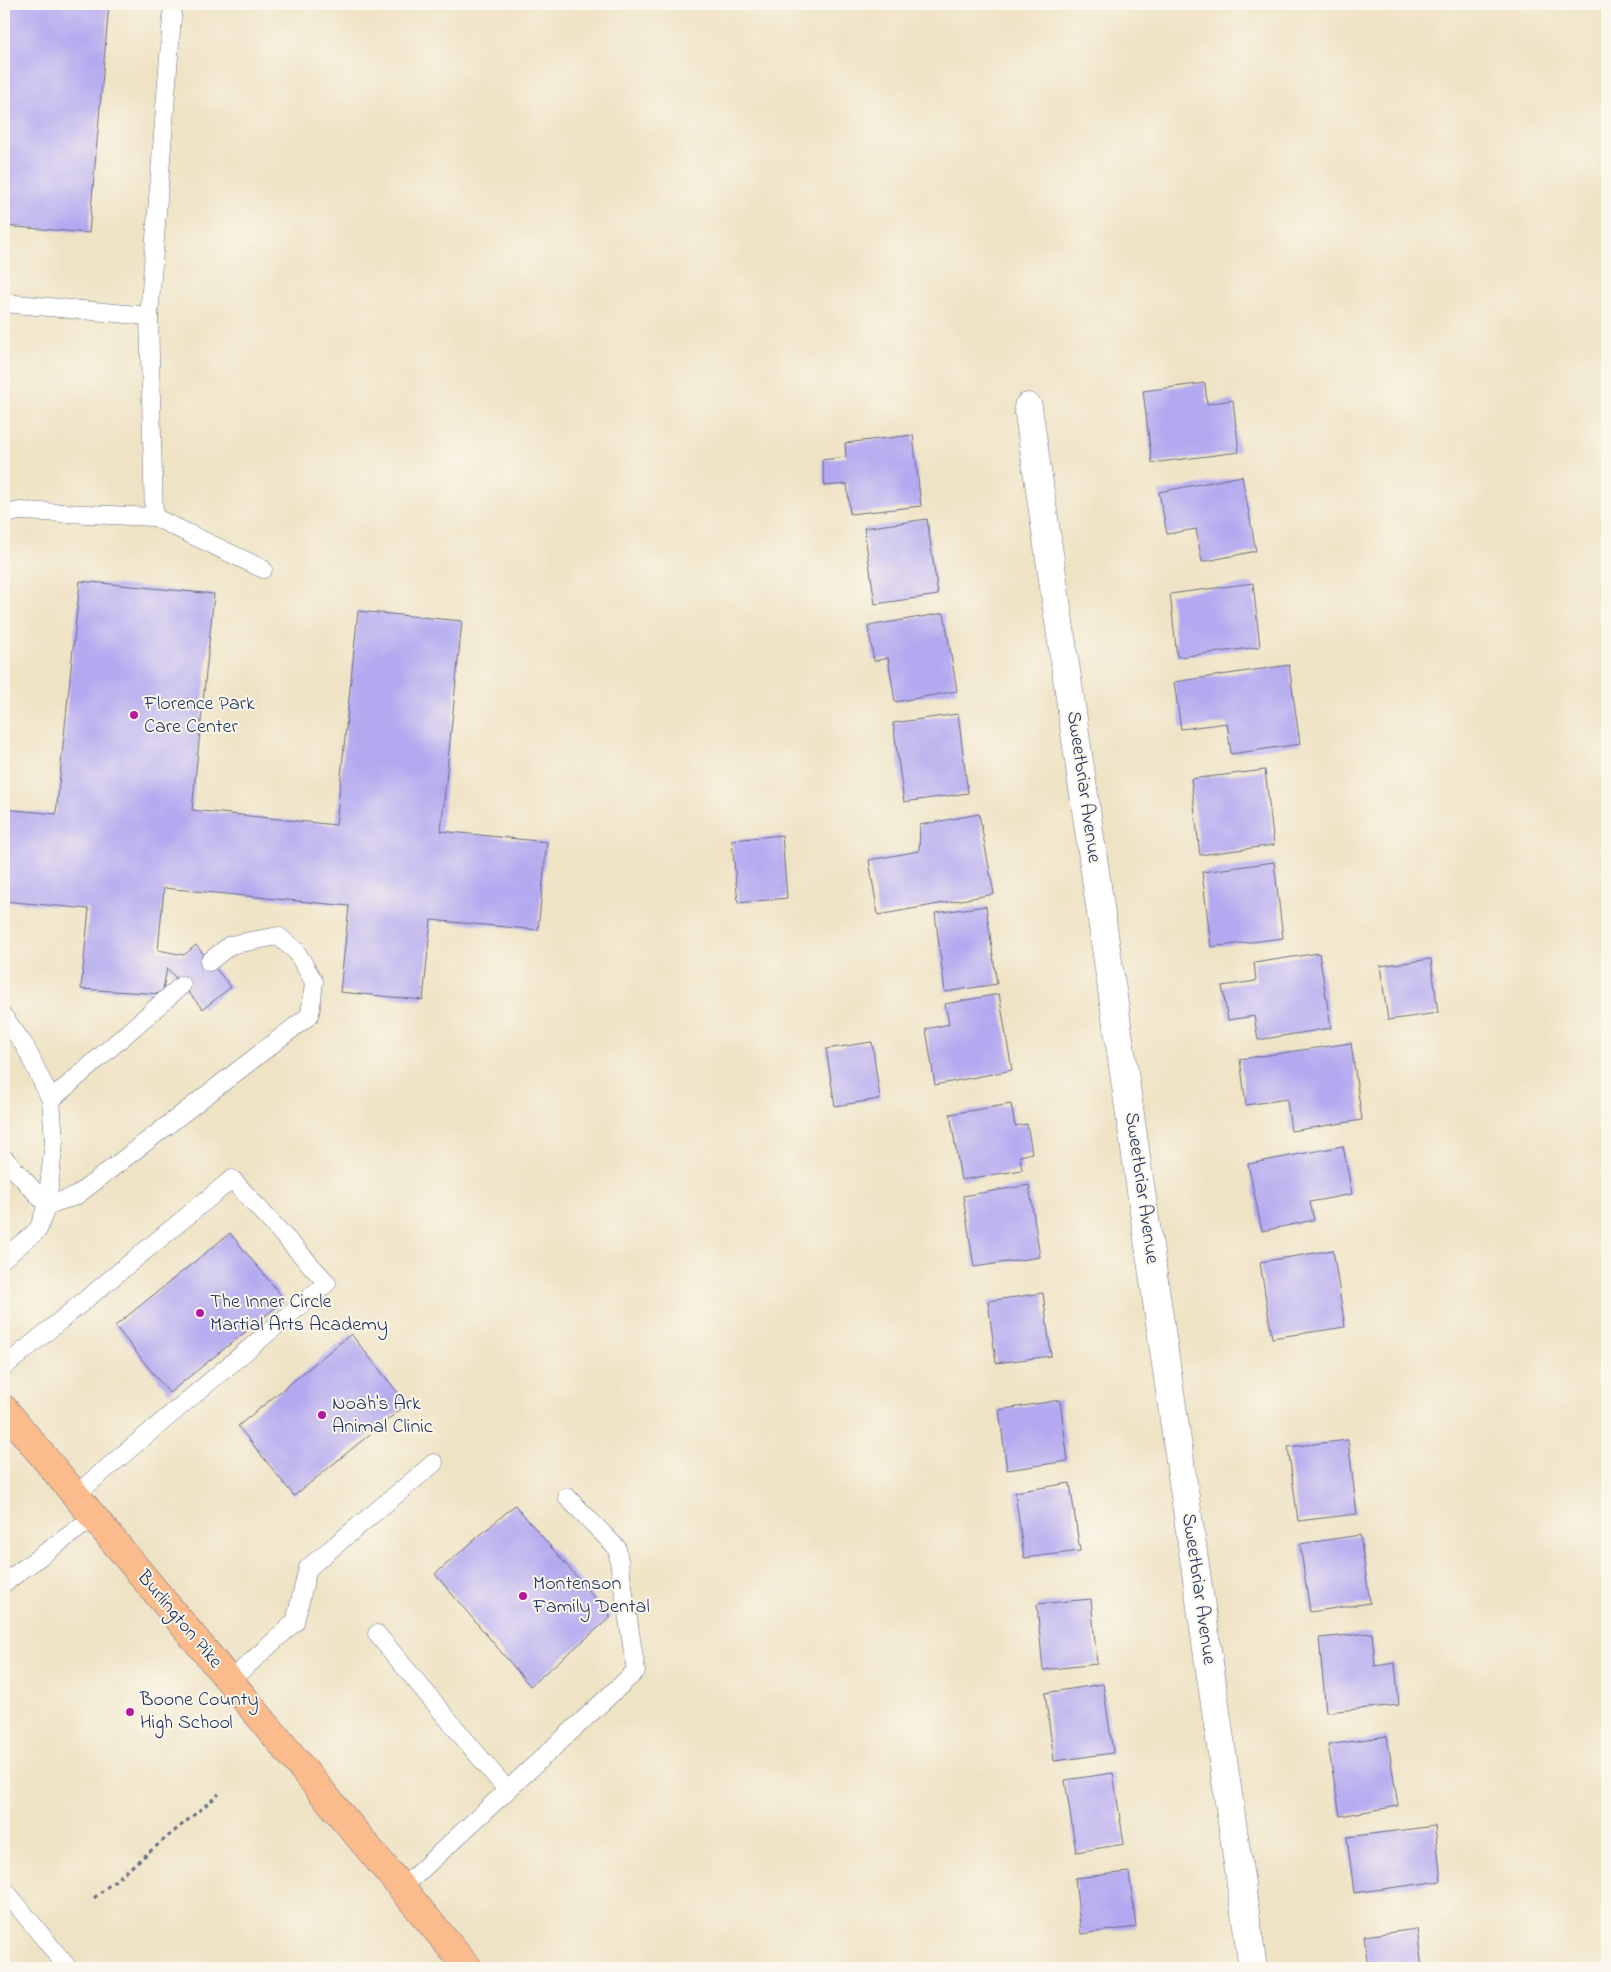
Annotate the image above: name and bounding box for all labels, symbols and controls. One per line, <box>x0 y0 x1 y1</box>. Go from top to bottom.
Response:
place label: Florence Park Care Center <box>143 690 255 742</box>
marker: Florence Park Care Center <box>128 709 140 721</box>
street label: Sweetbriar Avenue <box>1058 709 1108 865</box>
street label: Sweetbriar Avenue <box>1116 1110 1166 1266</box>
place label: The Inner Circle Martial Arts Academy <box>210 1288 388 1340</box>
marker: The Inner Circle Martial Arts Academy <box>194 1307 206 1319</box>
place label: Noah's Ark Animal Clinic <box>332 1390 433 1442</box>
marker: Noah's Ark Animal Clinic <box>316 1409 328 1421</box>
street label: Sweetbriar Avenue <box>1173 1511 1223 1667</box>
street label: Burlington Pike <box>128 1564 229 1676</box>
place label: Montenson Family Dental <box>532 1570 650 1622</box>
marker: Montenson Family Dental <box>517 1590 529 1602</box>
place label: Boone County High School <box>139 1686 259 1739</box>
marker: Boone County High School <box>124 1706 136 1718</box>

